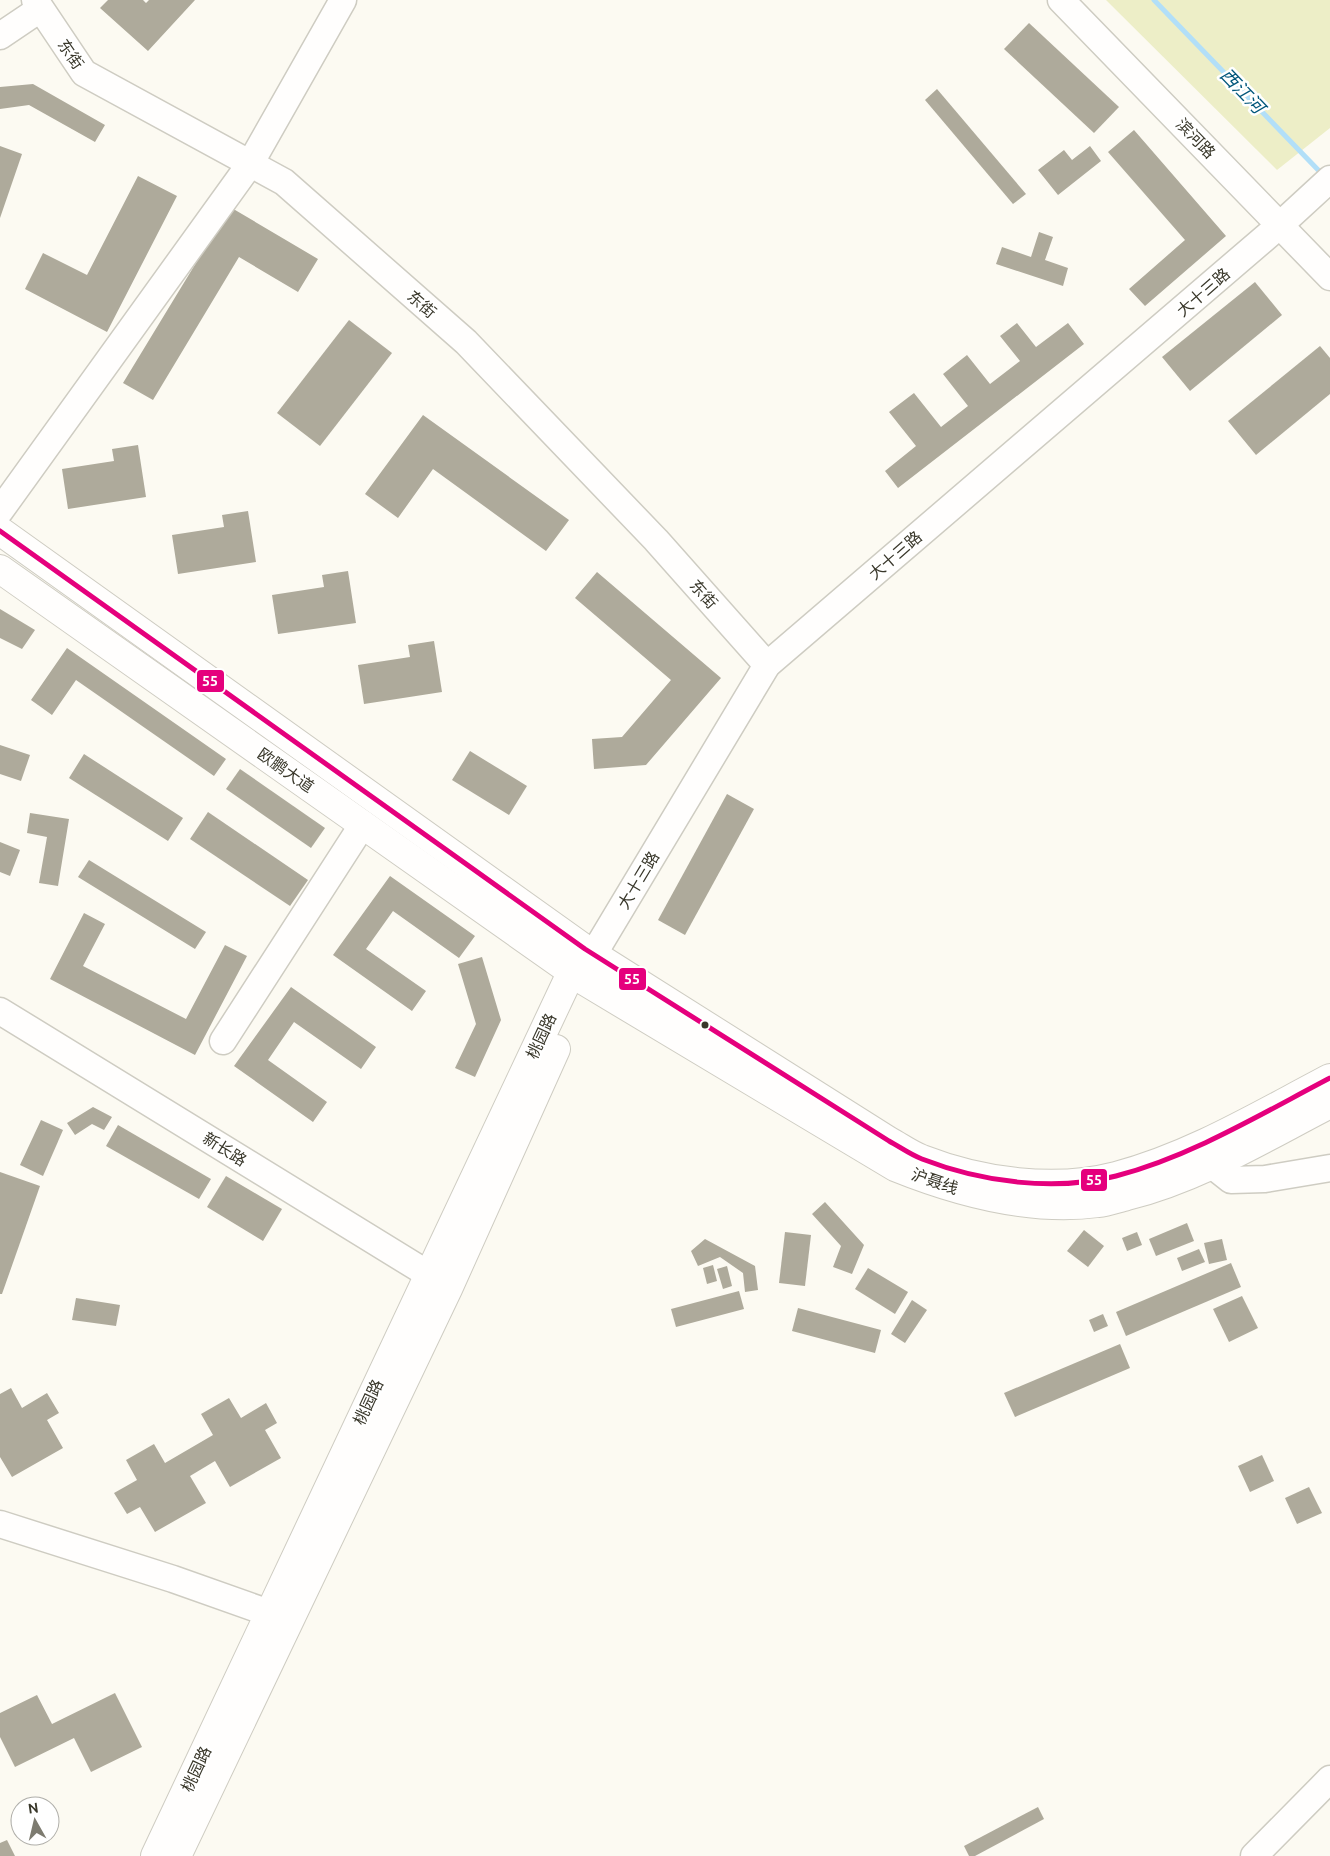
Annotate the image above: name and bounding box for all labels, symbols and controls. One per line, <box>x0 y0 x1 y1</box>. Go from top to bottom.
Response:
street label: 东街 <box>54 36 88 72</box>
water label: 西江河 <box>1217 64 1271 119</box>
street label: 滨河路 <box>1173 114 1219 162</box>
street label: 大十三路 <box>1173 264 1233 320</box>
street label: 东街 <box>404 287 440 321</box>
street label: 大十三路 <box>865 527 925 583</box>
street label: 东街 <box>687 576 721 612</box>
line badge: 55 <box>196 669 225 693</box>
text: 55 <box>202 673 218 689</box>
street label: 欧鹏大道 <box>255 744 317 796</box>
street label: 大十三路 <box>614 848 662 912</box>
line badge: 55 <box>618 967 647 991</box>
text: 55 <box>624 971 640 987</box>
street label: 桃园路 <box>523 1010 559 1062</box>
unlabelled marker <box>700 1020 710 1030</box>
street label: 新长路 <box>200 1129 250 1169</box>
street label: 沪聂线 <box>909 1165 961 1197</box>
line badge: 55 <box>1080 1168 1108 1192</box>
text: 55 <box>1086 1172 1102 1188</box>
street label: 桃园路 <box>350 1376 386 1428</box>
street label: 桃园路 <box>178 1743 214 1795</box>
north arrow <box>10 1796 60 1846</box>
text: N <box>27 1799 39 1817</box>

